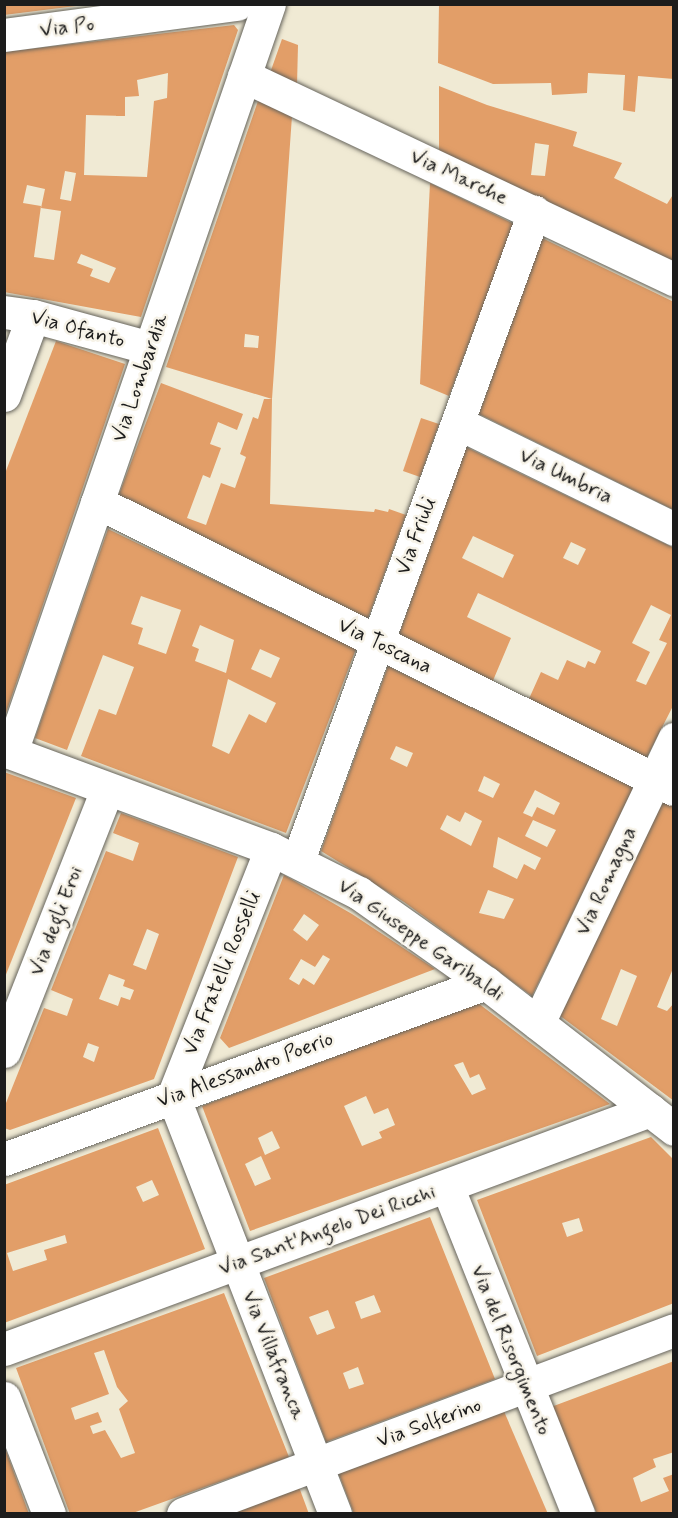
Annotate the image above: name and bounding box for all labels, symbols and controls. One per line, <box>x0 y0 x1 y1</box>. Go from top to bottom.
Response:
street label: Via Po <box>39 11 95 43</box>
street label: Via Marche <box>407 144 511 210</box>
street label: Via Ofanto <box>28 304 128 354</box>
street label: Via Lombardia <box>106 311 174 445</box>
street label: Via Umbria <box>514 442 618 510</box>
street label: Via Friuli <box>391 495 441 577</box>
street label: Via Toscana <box>333 612 437 680</box>
street label: Via Romagna <box>569 821 643 941</box>
street label: Via degli Eroi <box>23 862 89 980</box>
street label: Via Giuseppe Garibaldi <box>334 874 508 1006</box>
street label: Via Fratelli Rosselli <box>178 888 266 1058</box>
street label: Via Alessandro Poerio <box>152 1026 338 1114</box>
street label: Via Sant'Angelo Dei Ricchi <box>216 1179 438 1281</box>
street label: Via del Risorgimento <box>464 1257 558 1443</box>
street label: Via Villafranca <box>237 1287 311 1423</box>
street label: Via Solferino <box>373 1392 485 1454</box>

